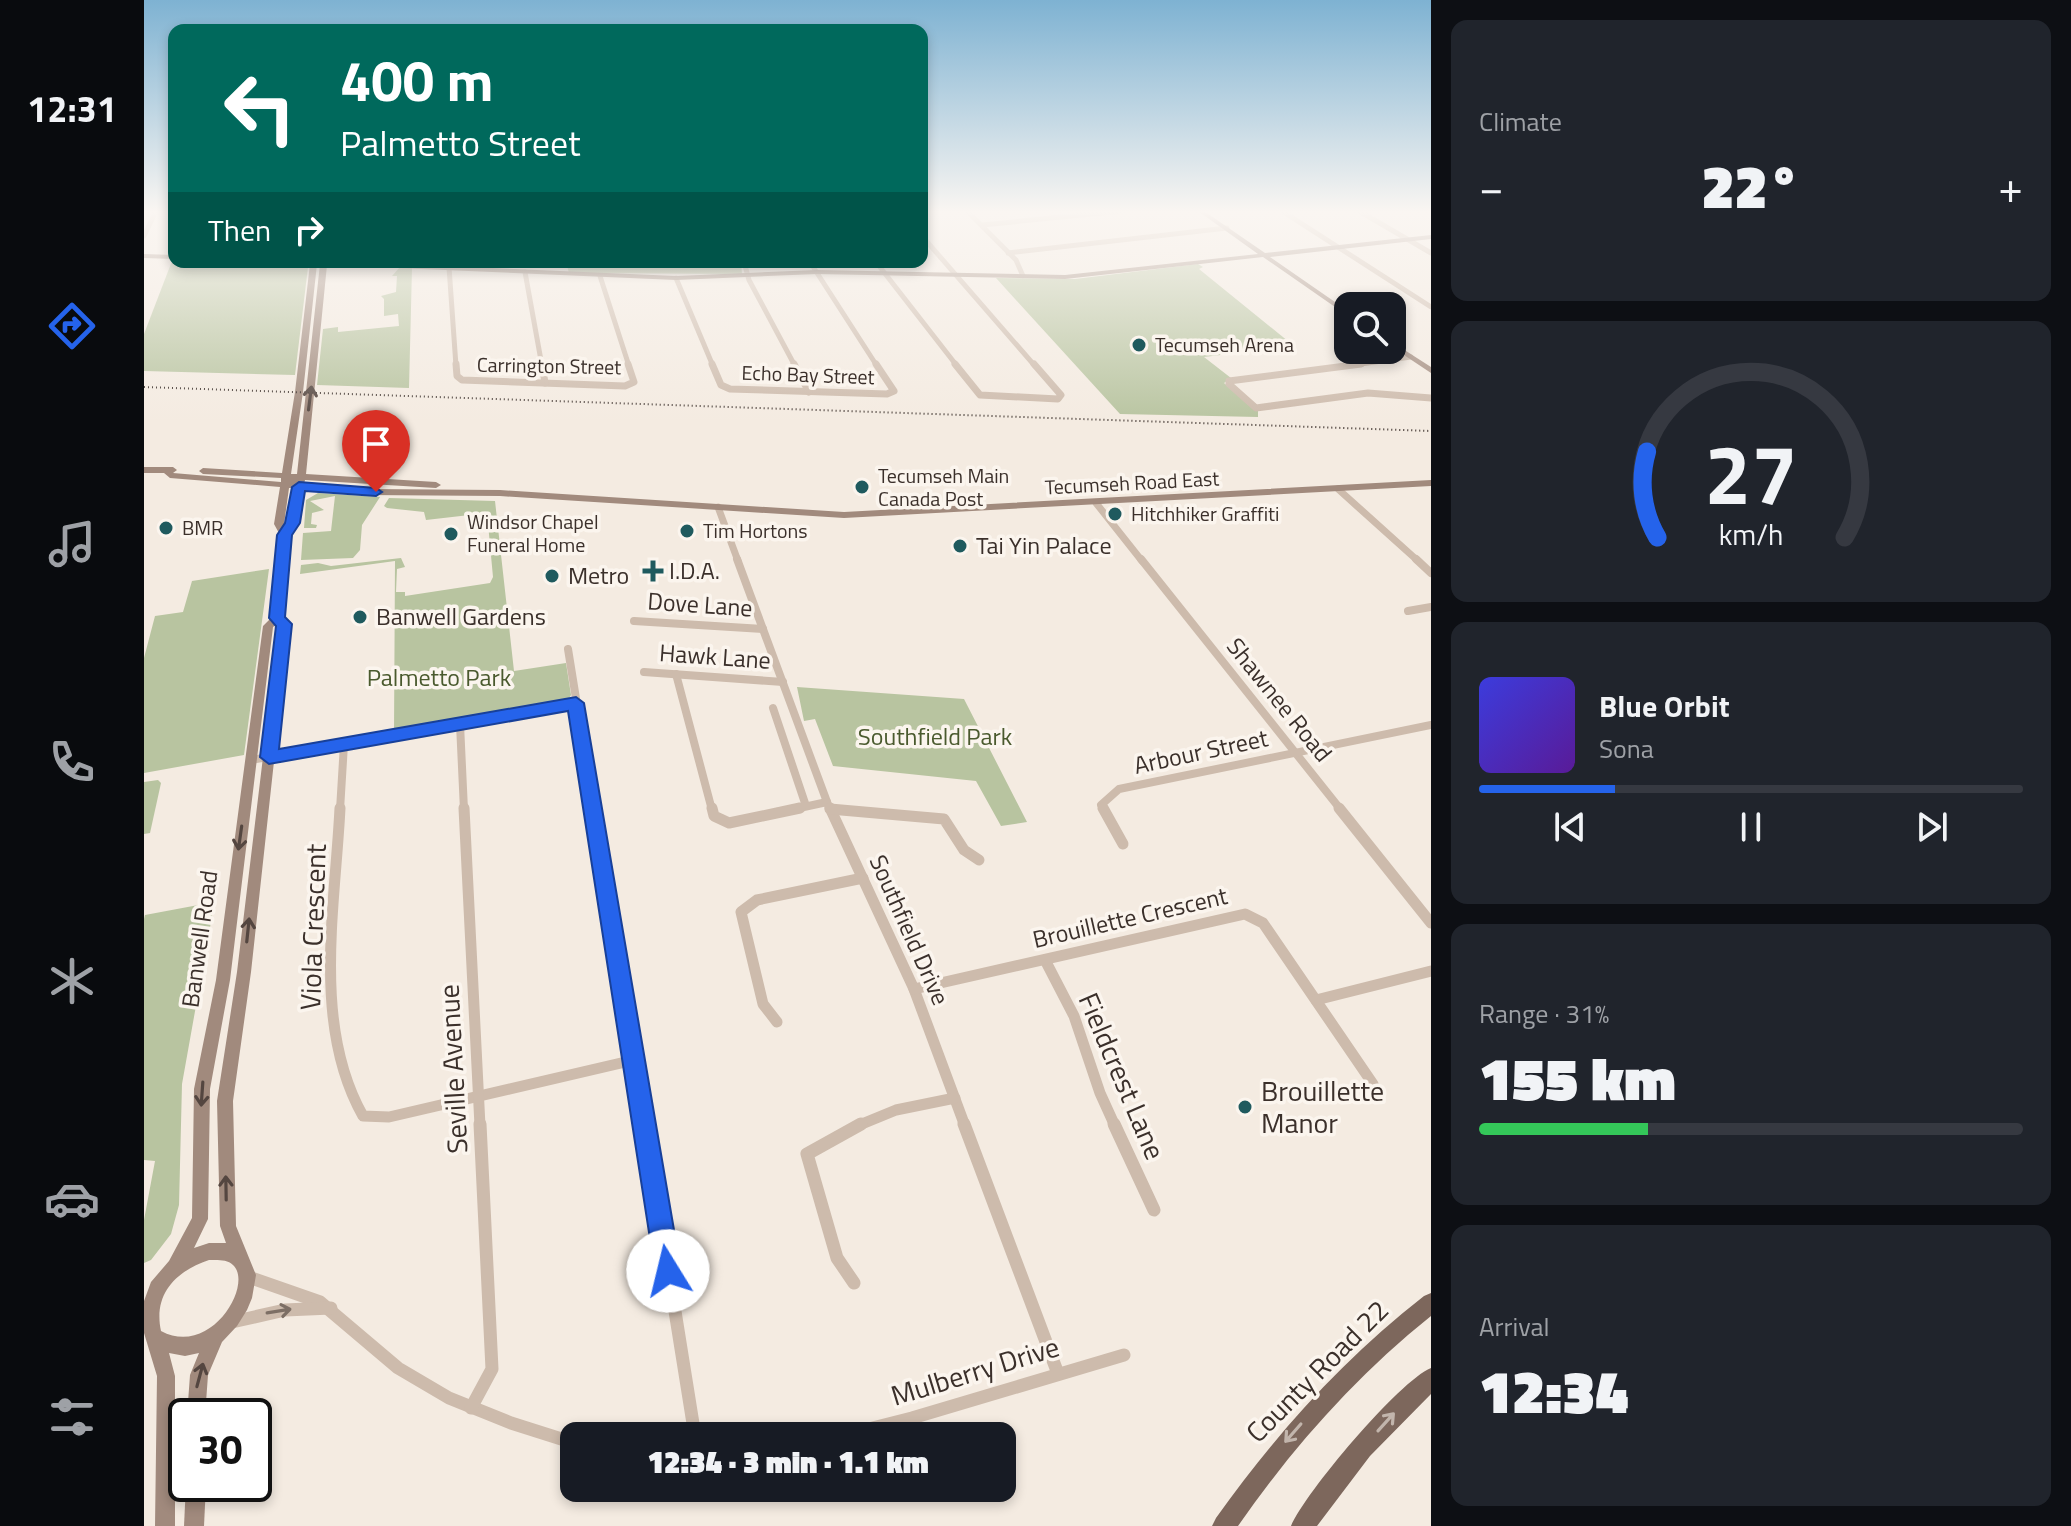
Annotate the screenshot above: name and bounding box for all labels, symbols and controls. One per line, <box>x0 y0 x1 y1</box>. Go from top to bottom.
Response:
text: 400 m <box>340 38 493 123</box>
icon: left <box>208 56 312 160</box>
text: 12:31 <box>27 81 117 136</box>
text: Climate <box>1479 102 1562 141</box>
text: Palmetto Street <box>340 115 581 170</box>
text: 22° <box>1702 140 1801 231</box>
text: − <box>1479 153 1504 220</box>
text: + <box>1998 153 2023 220</box>
text: Then <box>208 207 271 253</box>
icon: right <box>287 208 331 252</box>
map controls <box>1334 292 1406 364</box>
button: search <box>1334 292 1406 364</box>
icon: directions <box>44 298 100 354</box>
place label: Tecumseh Arena <box>1155 329 1294 360</box>
marker: Tecumseh Arena <box>1130 336 1148 354</box>
street label: Carrington Street <box>477 349 621 382</box>
street label: Echo Bay Street <box>741 357 875 392</box>
one-way arrow <box>303 386 318 411</box>
text: 27 <box>1704 409 1798 535</box>
pin <box>342 410 410 492</box>
icon: arrive <box>354 422 398 466</box>
place label: Tecumseh Main Canada Post <box>878 460 1009 514</box>
street label: Tecumseh Road East <box>1044 462 1220 503</box>
marker: Tecumseh Main Canada Post <box>853 478 871 496</box>
place label: Hitchhiker Graffiti <box>1131 498 1280 529</box>
marker: Hitchhiker Graffiti <box>1106 505 1124 523</box>
place label: Windsor Chapel Funeral Home <box>467 506 599 560</box>
place label: BMR <box>182 512 223 543</box>
text: km/h <box>1719 513 1783 556</box>
place label: Tim Hortons <box>703 515 808 546</box>
icon: music <box>44 516 100 572</box>
marker: BMR <box>157 519 175 537</box>
marker: Tim Hortons <box>678 522 696 540</box>
marker: Windsor Chapel Funeral Home <box>442 525 460 543</box>
place label: Tai Yin Palace <box>976 527 1112 563</box>
marker: Tai Yin Palace <box>951 537 969 555</box>
place label: I.D.A. <box>669 552 720 588</box>
place label: Metro <box>568 557 629 593</box>
marker: I.D.A. <box>644 562 662 580</box>
marker: Metro <box>543 567 561 585</box>
street label: Dove Lane <box>646 582 754 626</box>
place label: Banwell Gardens <box>376 598 546 634</box>
marker: Banwell Gardens <box>351 608 369 626</box>
street label: Shawnee Road <box>1218 630 1341 769</box>
street label: Hawk Lane <box>658 634 772 678</box>
park label: Palmetto Park <box>367 659 512 695</box>
text: Blue Orbit <box>1599 683 1730 729</box>
park label: Southfield Park <box>858 718 1013 754</box>
street label: Arbour Street <box>1130 719 1272 783</box>
text: Sona <box>1599 729 1654 768</box>
icon: phone <box>44 734 100 790</box>
icon: previous <box>1548 805 1592 849</box>
icon: pause <box>1729 805 1773 849</box>
icon: next <box>1910 805 1954 849</box>
one-way arrow <box>233 824 248 850</box>
street label: Viola Crescent <box>288 843 337 1011</box>
street label: Southfield Drive <box>861 849 959 1010</box>
street label: Banwell Road <box>172 868 226 1010</box>
street label: Brouillette Crescent <box>1029 877 1231 957</box>
one-way arrow <box>241 917 256 943</box>
icon: climate <box>44 953 100 1009</box>
street label: Seville Avenue <box>427 983 478 1155</box>
street label: Fieldcrest Lane <box>1068 986 1177 1166</box>
text: Range · 31% <box>1479 994 1609 1033</box>
text: 155 km <box>1479 1032 1676 1123</box>
place label: Brouillette Manor <box>1261 1069 1384 1144</box>
one-way arrow <box>194 1081 209 1107</box>
marker: Brouillette Manor <box>1236 1098 1254 1116</box>
icon: car <box>44 1171 100 1227</box>
one-way arrow <box>218 1175 234 1202</box>
position arrow <box>626 1229 710 1313</box>
street label: County Road 22 <box>1235 1289 1398 1452</box>
one-way arrow <box>266 1303 291 1318</box>
text: Arrival <box>1479 1307 1550 1346</box>
street label: Mulberry Drive <box>885 1325 1064 1417</box>
text: 12:34 <box>1479 1345 1628 1436</box>
one-way arrow <box>194 1362 209 1388</box>
icon: filters <box>44 1389 100 1445</box>
speed limit sign: 30 <box>168 1398 272 1502</box>
one-way arrow <box>1377 1412 1395 1432</box>
one-way arrow <box>1284 1423 1302 1443</box>
text: 12:34 · 3 min · 1.1 km <box>647 1439 929 1485</box>

